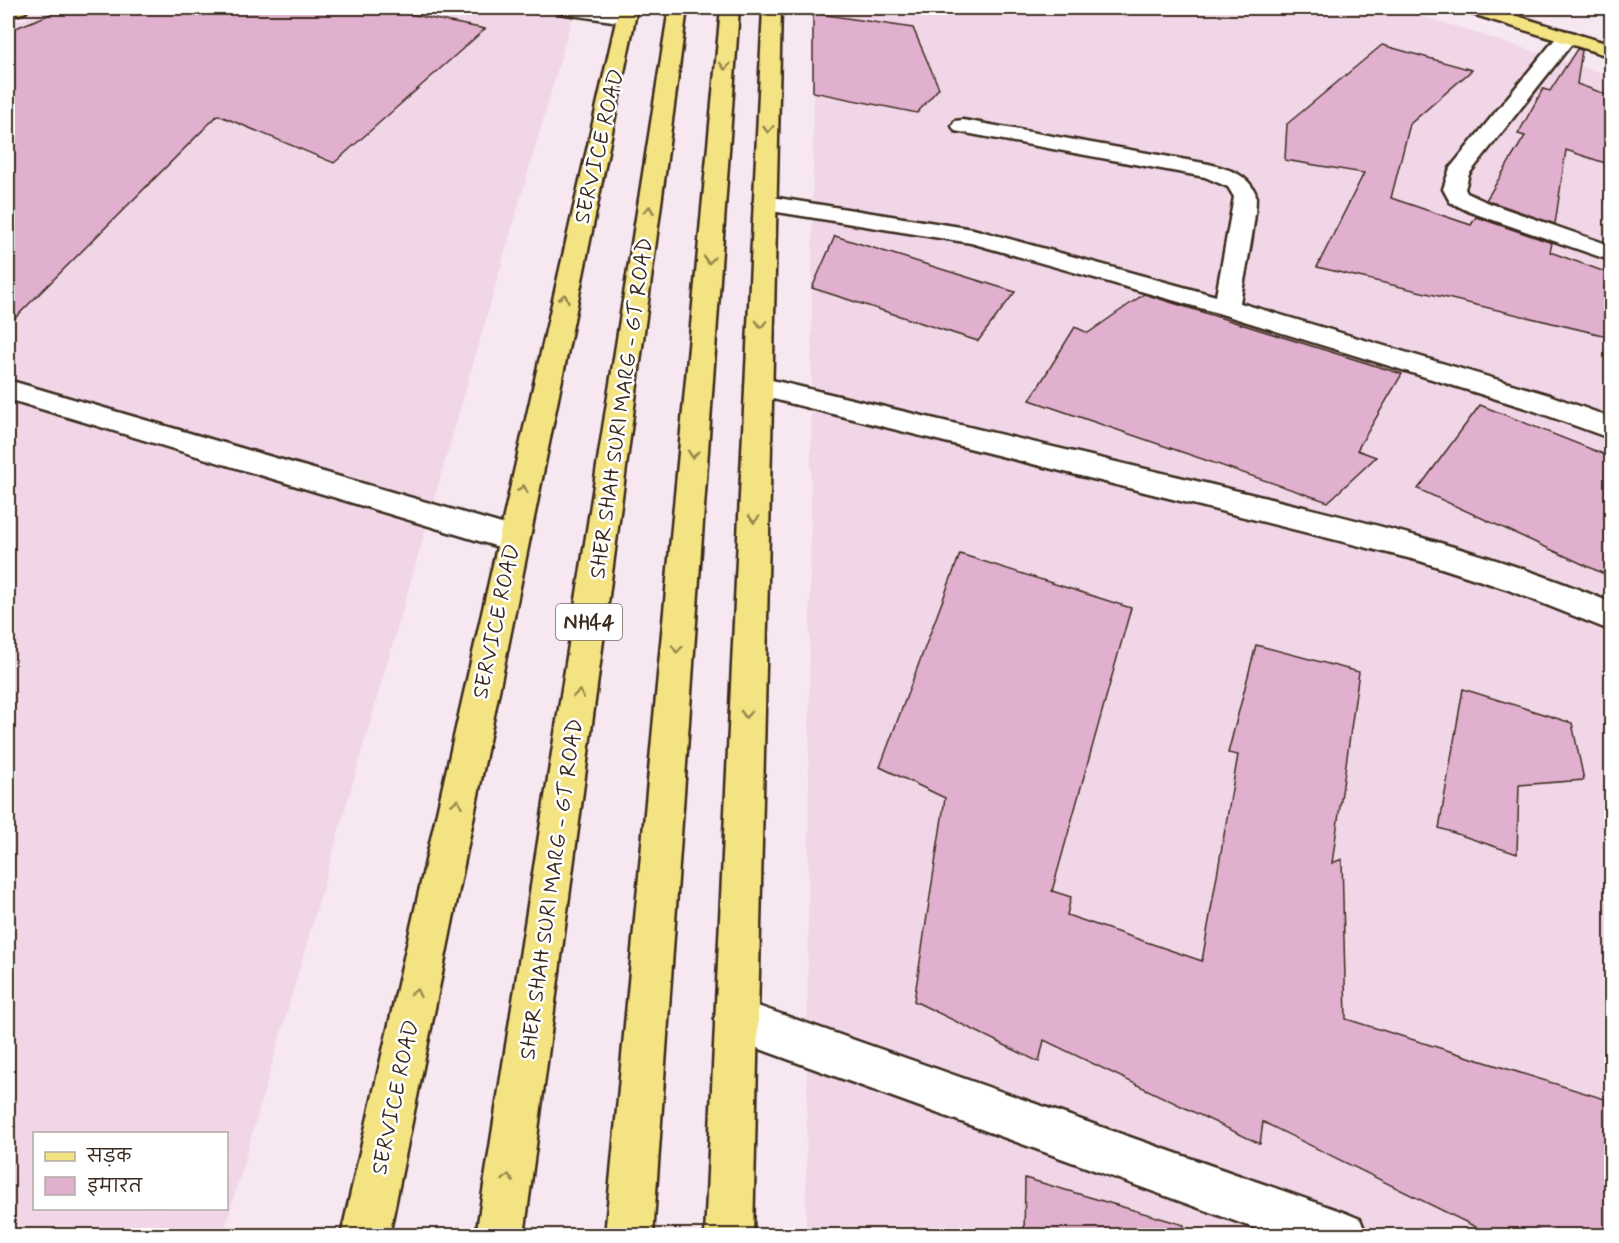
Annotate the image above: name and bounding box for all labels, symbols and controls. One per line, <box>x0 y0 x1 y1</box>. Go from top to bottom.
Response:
one-way arrow <box>719 61 732 70</box>
street label: SERVICE ROAD <box>569 66 631 226</box>
one-way arrow <box>761 124 774 133</box>
one-way arrow <box>642 205 654 214</box>
street label: SHER SHAH SURI MARG - GT ROAD <box>584 236 660 581</box>
one-way arrow <box>703 256 716 265</box>
one-way arrow <box>557 293 570 303</box>
one-way arrow <box>754 319 767 328</box>
one-way arrow <box>687 450 700 459</box>
one-way arrow <box>516 484 529 494</box>
one-way arrow <box>747 514 760 523</box>
street label: SERVICE ROAD <box>467 541 527 701</box>
road number: NH44 <box>556 604 622 640</box>
one-way arrow <box>671 644 684 653</box>
one-way arrow <box>572 689 584 698</box>
one-way arrow <box>740 709 753 718</box>
street label: SHER SHAH SURI MARG - GT ROAD <box>514 717 590 1062</box>
one-way arrow <box>449 798 462 808</box>
one-way arrow <box>409 989 422 999</box>
street label: SERVICE ROAD <box>366 1017 426 1177</box>
legend <box>33 1132 228 1210</box>
text: सड़क <box>86 1145 132 1169</box>
one-way arrow <box>502 1173 514 1182</box>
text: इमारत <box>87 1175 143 1199</box>

